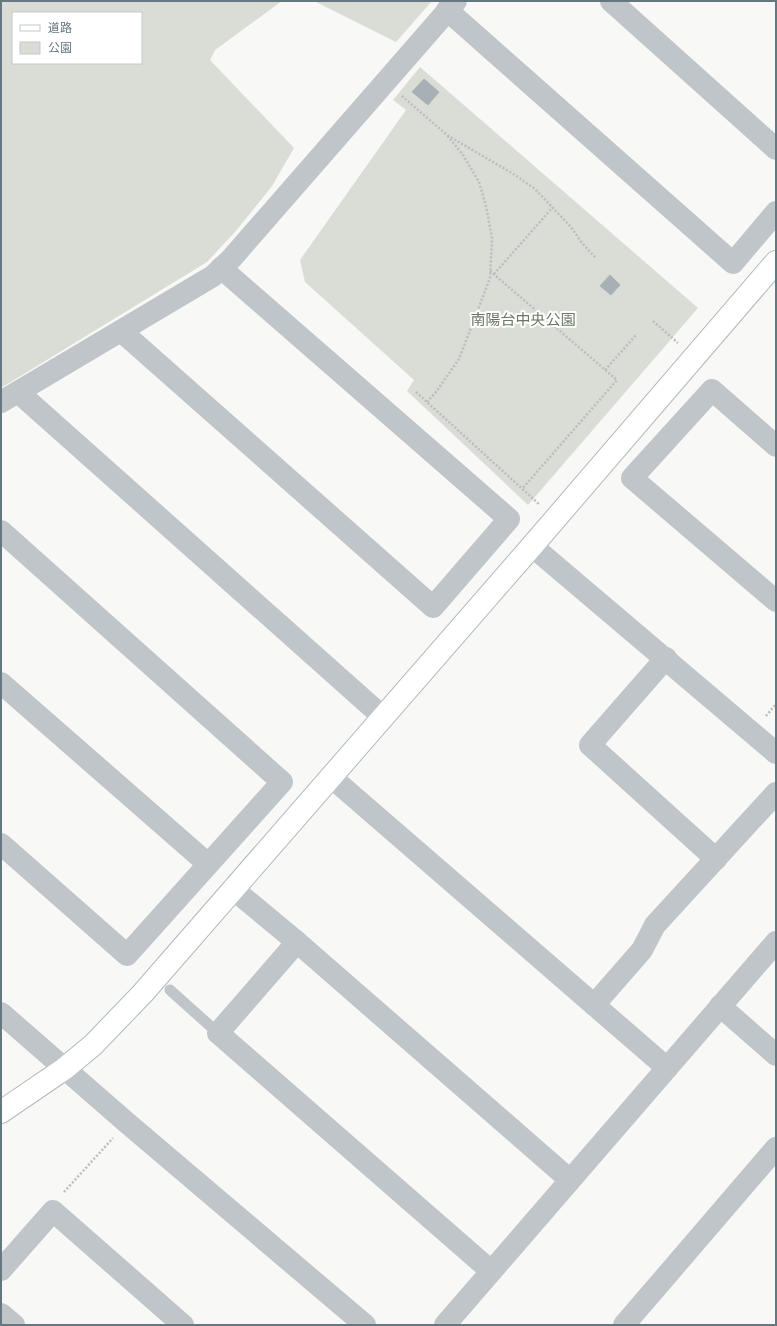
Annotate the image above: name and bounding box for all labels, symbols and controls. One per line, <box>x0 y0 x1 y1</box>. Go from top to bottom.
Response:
legend <box>12 12 142 64</box>
text: 道路 <box>48 20 72 35</box>
text: 公園 <box>48 40 72 55</box>
park label: 南陽台中央公園 <box>470 310 576 329</box>

